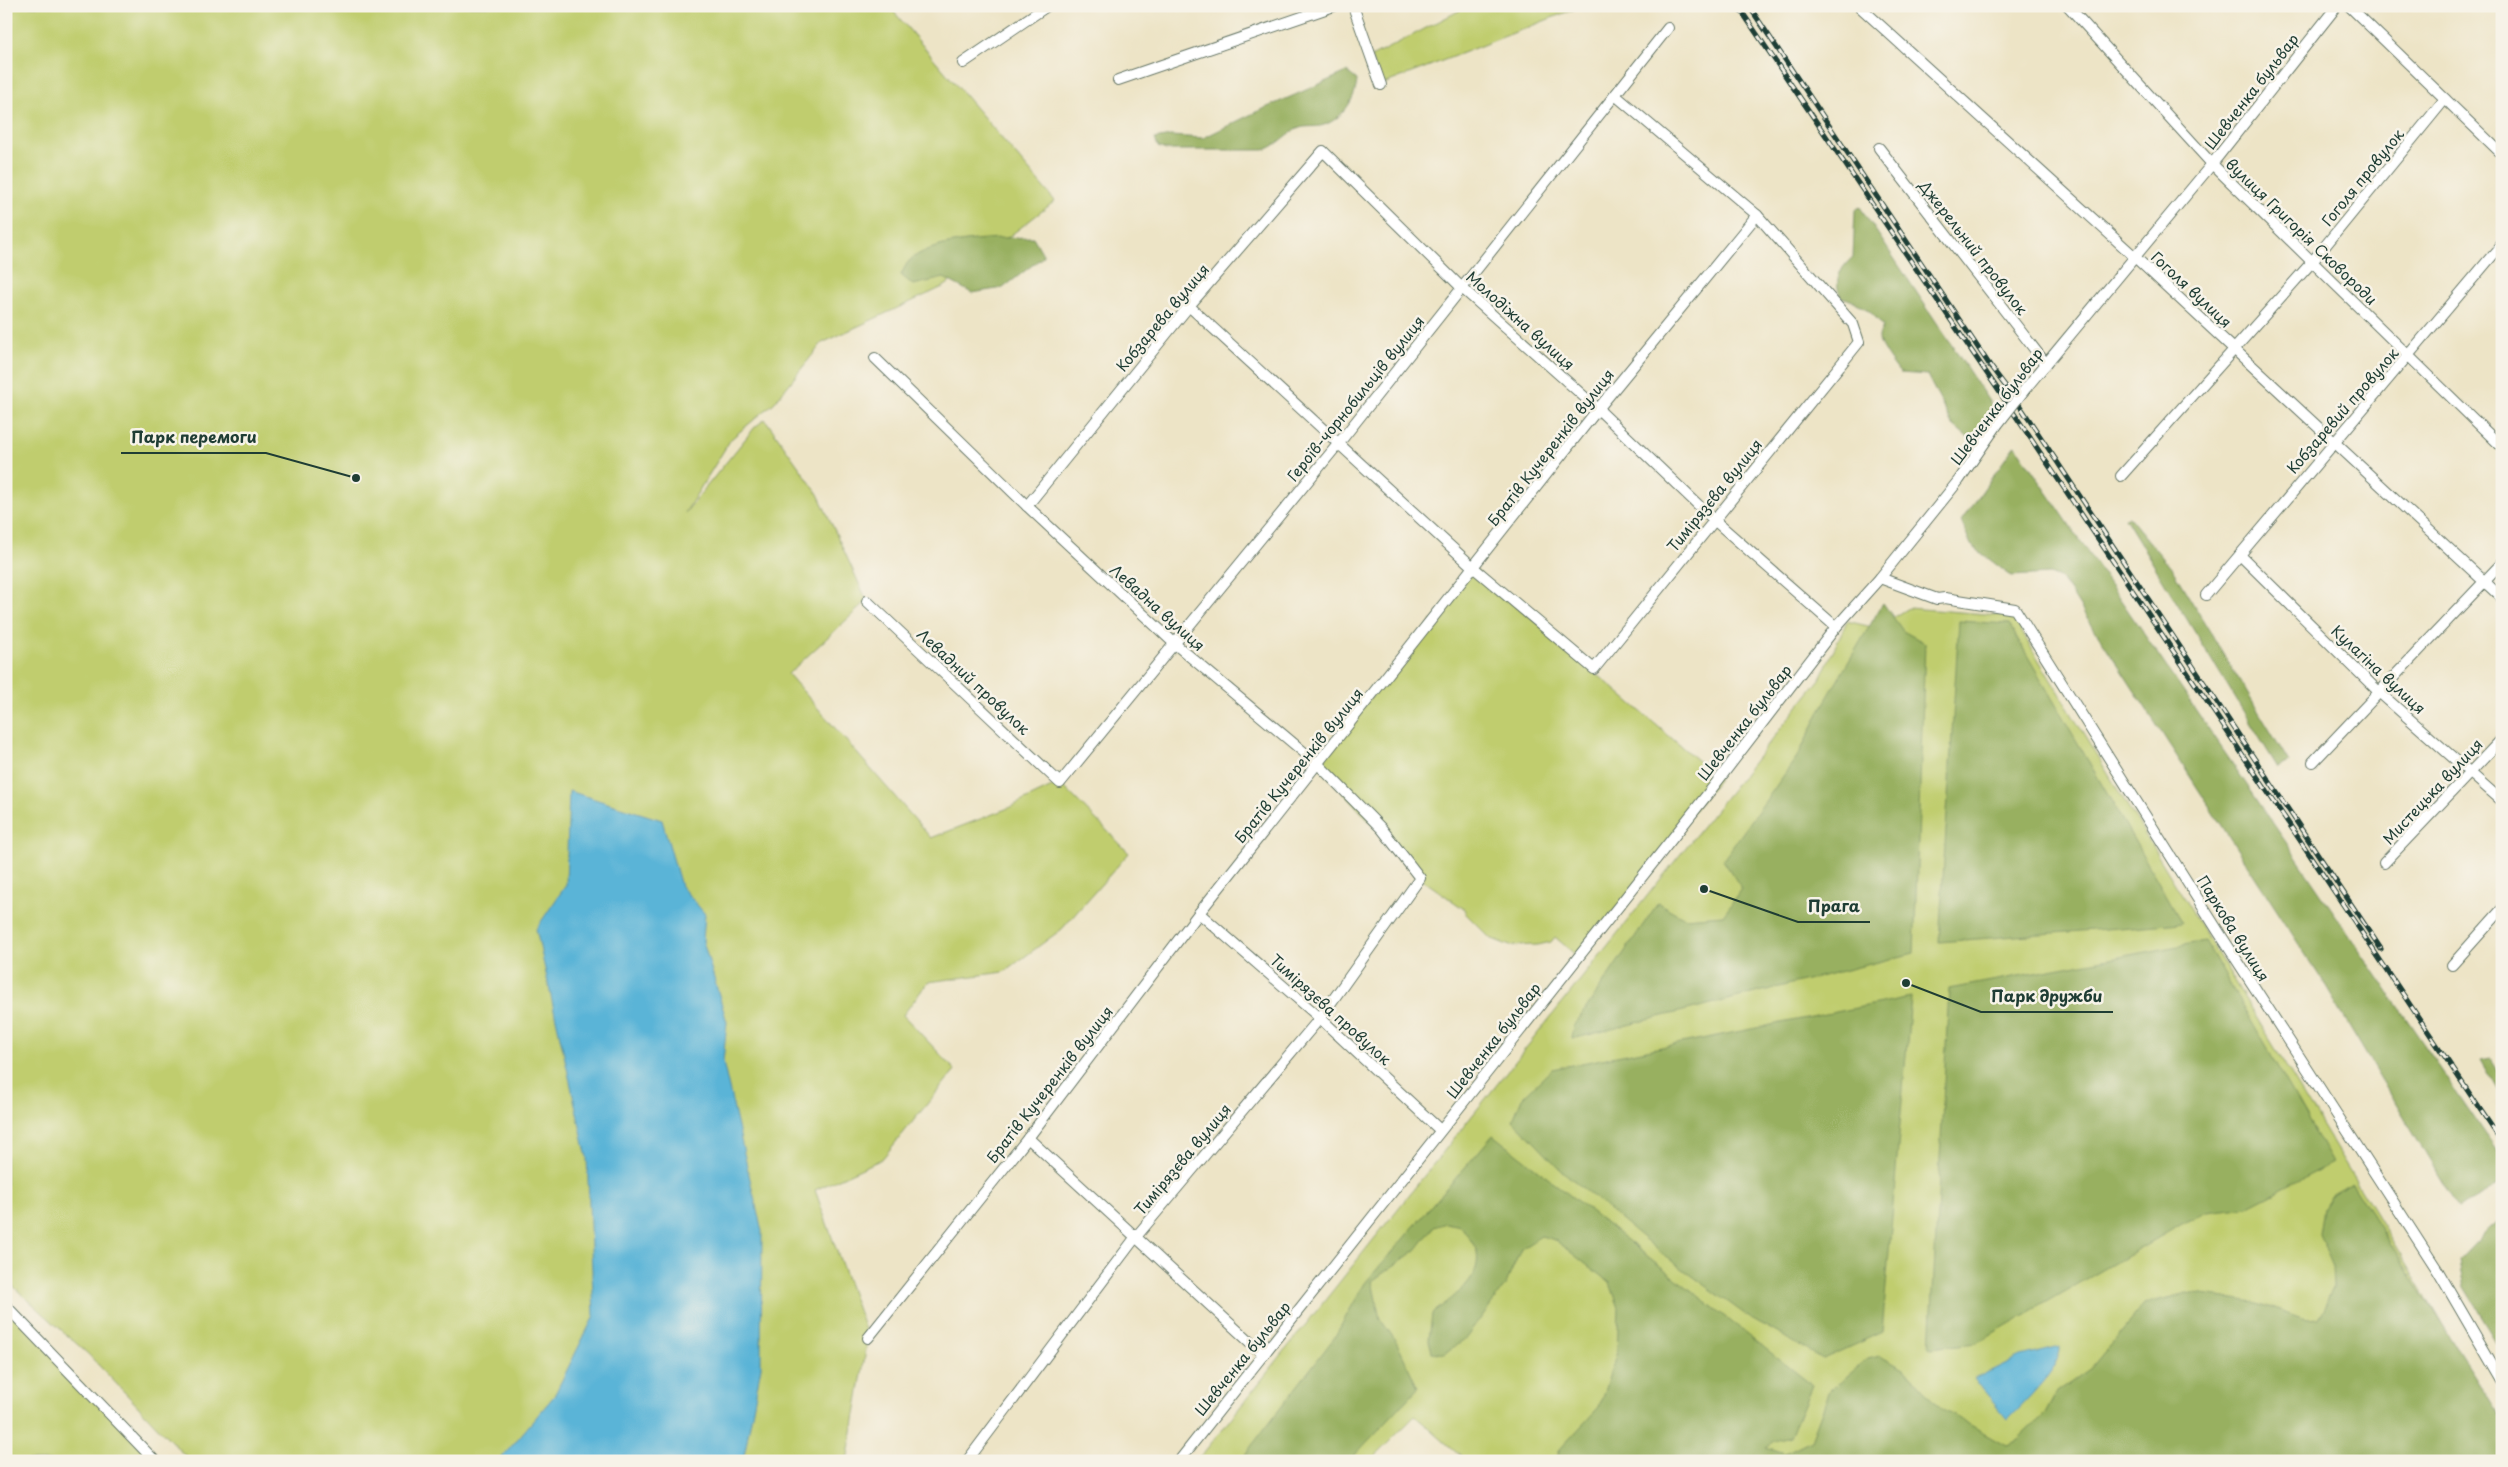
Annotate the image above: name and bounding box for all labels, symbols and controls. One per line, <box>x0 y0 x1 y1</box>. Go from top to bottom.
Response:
street label: Шевченка бульвар <box>2198 28 2304 154</box>
street label: Гоголя провулок <box>2315 123 2409 231</box>
street label: вулиця Григорія Сковороди <box>2221 152 2383 310</box>
street label: Джерельний провулок <box>1913 174 2034 319</box>
street label: Гоголя вулиця <box>2146 245 2238 333</box>
street label: Кобзарева вулиця <box>1110 258 1214 376</box>
street label: Молодіжна вулиця <box>1462 265 1580 375</box>
street label: Героїв-чорнобильців вулиця <box>1281 310 1429 486</box>
street label: Кобзаревий провулок <box>2281 342 2403 478</box>
street label: Шевченка бульвар <box>1944 343 2048 469</box>
street label: Братів Кучеренків вулиця <box>1481 363 1619 531</box>
callout: Парк перемоги <box>121 422 266 453</box>
text: Парк перемоги <box>131 424 257 448</box>
street label: Тимірязєва вулиця <box>1661 433 1767 557</box>
street label: Левадна вулиця <box>1105 558 1211 656</box>
street label: Кулагіна вулиця <box>2327 619 2431 719</box>
street label: Левадний провулок <box>912 622 1036 740</box>
street label: Шевченка бульвар <box>1691 659 1797 785</box>
street label: Братів Кучеренків вулиця <box>1228 682 1368 848</box>
street label: Мистецька вулиця <box>2377 733 2487 849</box>
street label: Паркова вулиця <box>2192 870 2276 986</box>
callout: Прага <box>1798 891 1870 922</box>
text: Прага <box>1808 893 1860 917</box>
street label: Тимірязєва провулок <box>1265 948 1397 1070</box>
street label: Шевченка бульвар <box>1440 977 1546 1103</box>
callout: Парк дружби <box>1981 981 2113 1012</box>
text: Парк дружби <box>1991 983 2103 1007</box>
street label: Братів Кучеренків вулиця <box>980 1000 1118 1168</box>
street label: Тимірязєва вулиця <box>1128 1098 1236 1220</box>
street label: Шевченка бульвар <box>1189 1296 1295 1420</box>

